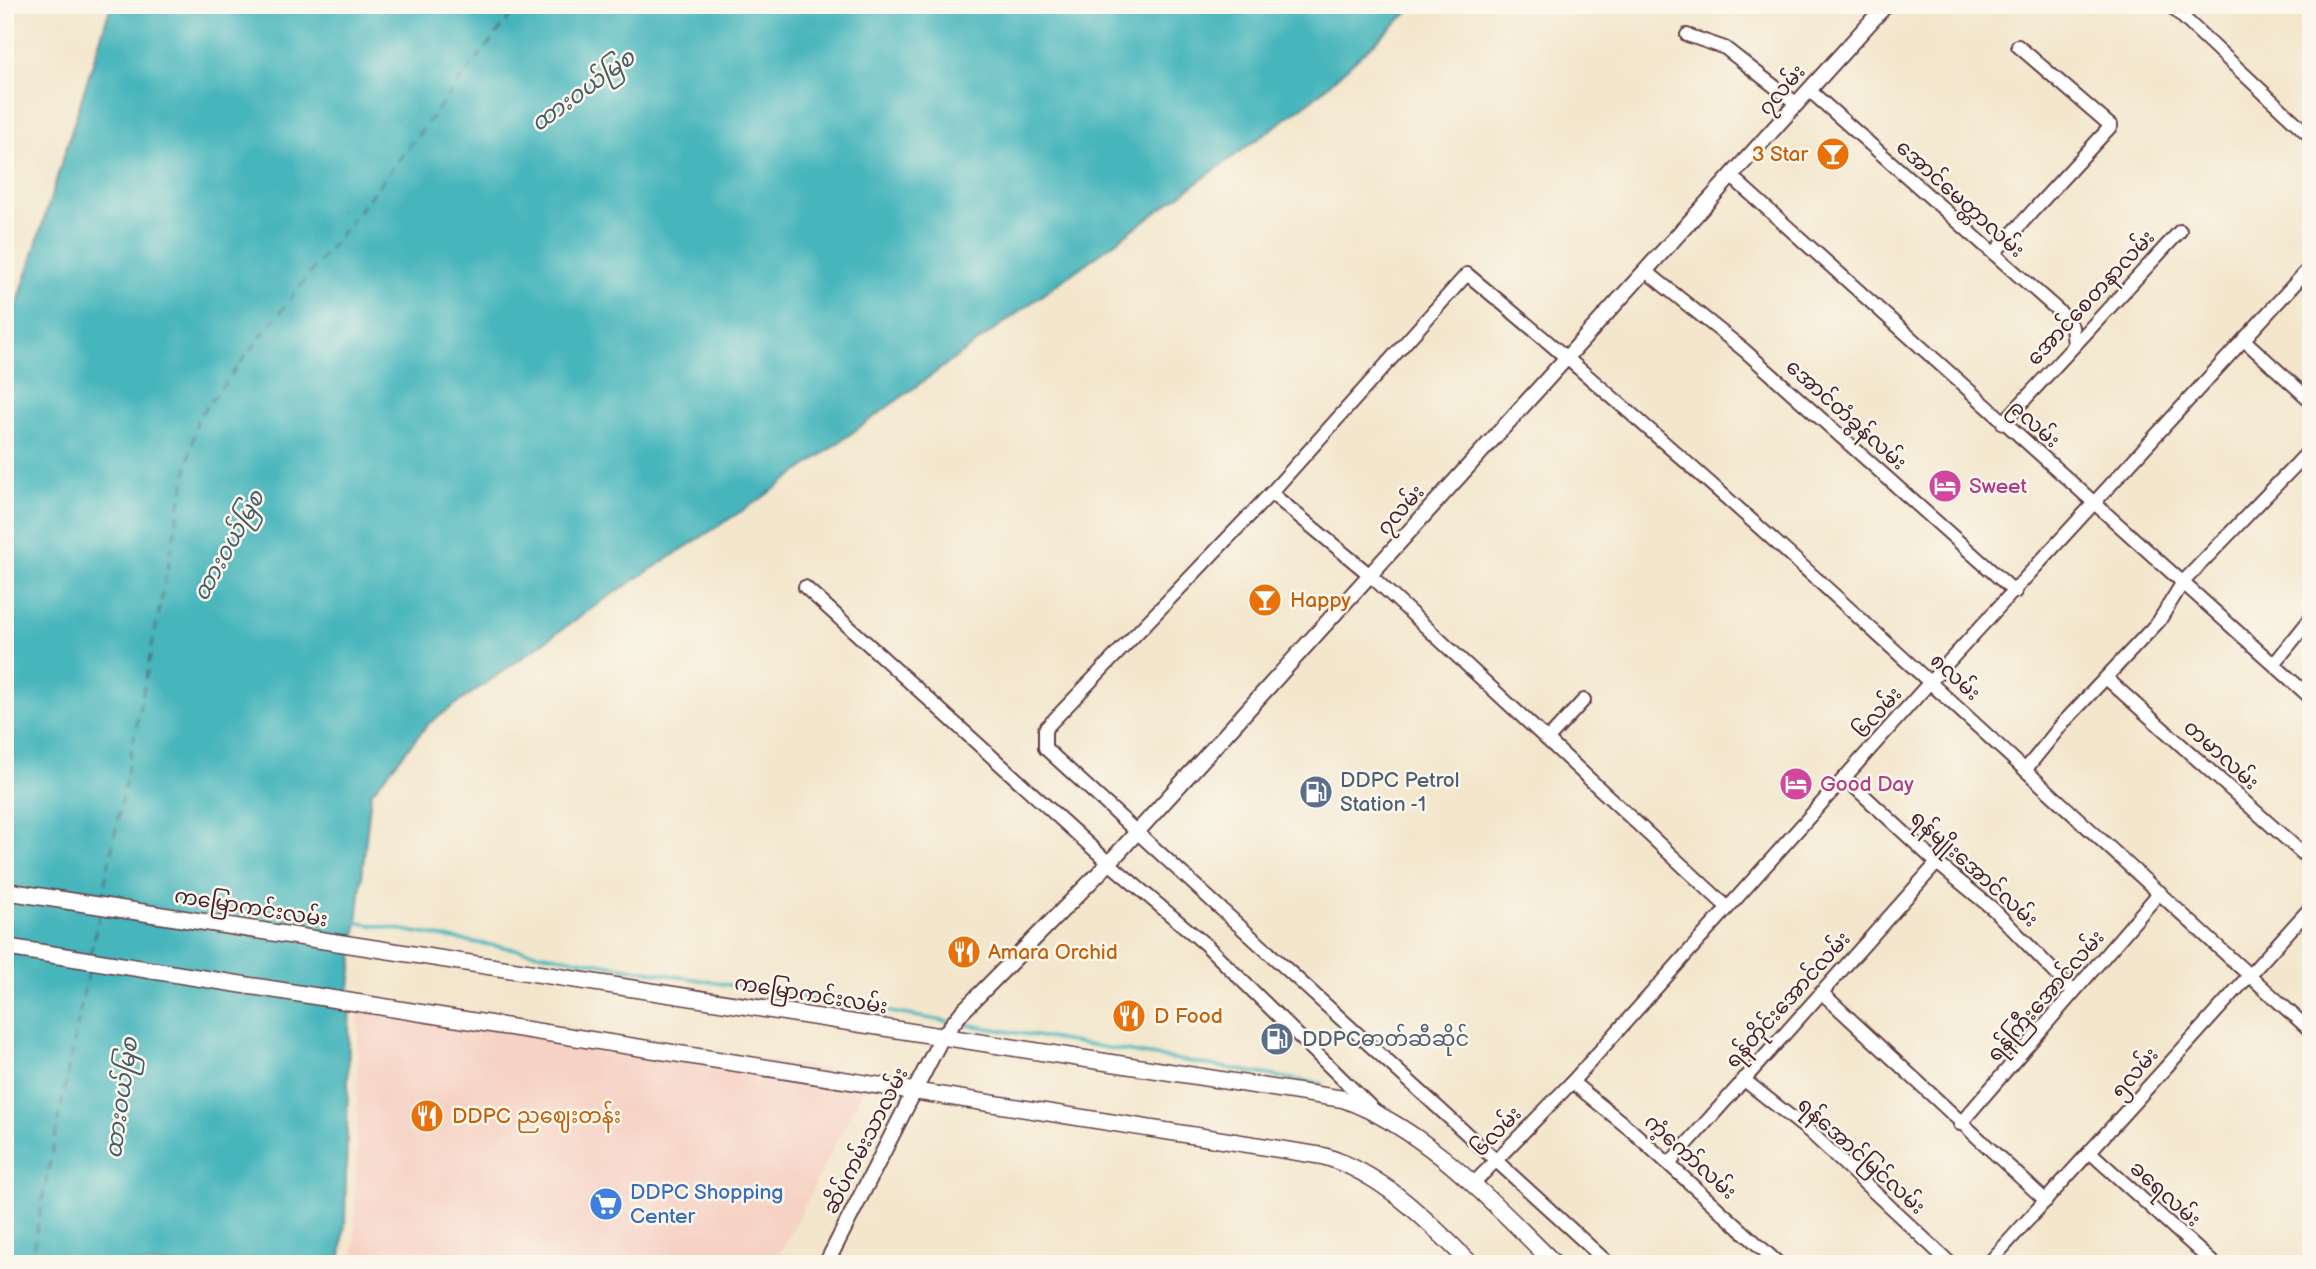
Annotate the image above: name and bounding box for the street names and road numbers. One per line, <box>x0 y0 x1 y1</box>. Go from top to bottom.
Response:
street label: ၇လမ်း <box>1750 57 1814 123</box>
street label: အောင်မေတ္တာလမ်း <box>1888 132 2032 266</box>
street label: အောင်စေတနာလမ်း <box>2019 222 2163 374</box>
street label: အောင်တံခွန်လမ်း <box>1778 351 1914 479</box>
street label: ၉လမ်း <box>2001 392 2067 456</box>
street label: ၇လမ်း <box>1369 477 1433 543</box>
street label: ၈လမ်း <box>1925 645 1988 706</box>
street label: ၆လမ်း <box>1846 679 1907 744</box>
street label: တမာလမ်း <box>2178 712 2266 795</box>
street label: ရန်မျိုးအောင်လမ်း <box>1902 802 2045 936</box>
street label: ကမြောကင်းလမ်း <box>172 880 330 936</box>
street label: ရန်ကြီးအောင်လမ်း <box>1979 923 2113 1069</box>
street label: ရန်တိုင်းအောင်လမ်း <box>1717 924 1859 1076</box>
street label: ကမြောကင်းလမ်း <box>732 967 890 1023</box>
street label: ၅လမ်း <box>2103 1040 2167 1106</box>
street label: ဆိပ်ကမ်းသာလမ်း <box>815 1062 914 1219</box>
street label: ရန်အောင်မြင်လမ်း <box>1789 1089 1933 1223</box>
street label: ၆လမ်း <box>1464 1099 1527 1162</box>
street label: ကံ့ကော်လမ်း <box>1638 1106 1744 1206</box>
street label: ခရေလမ်း <box>2122 1153 2208 1235</box>

